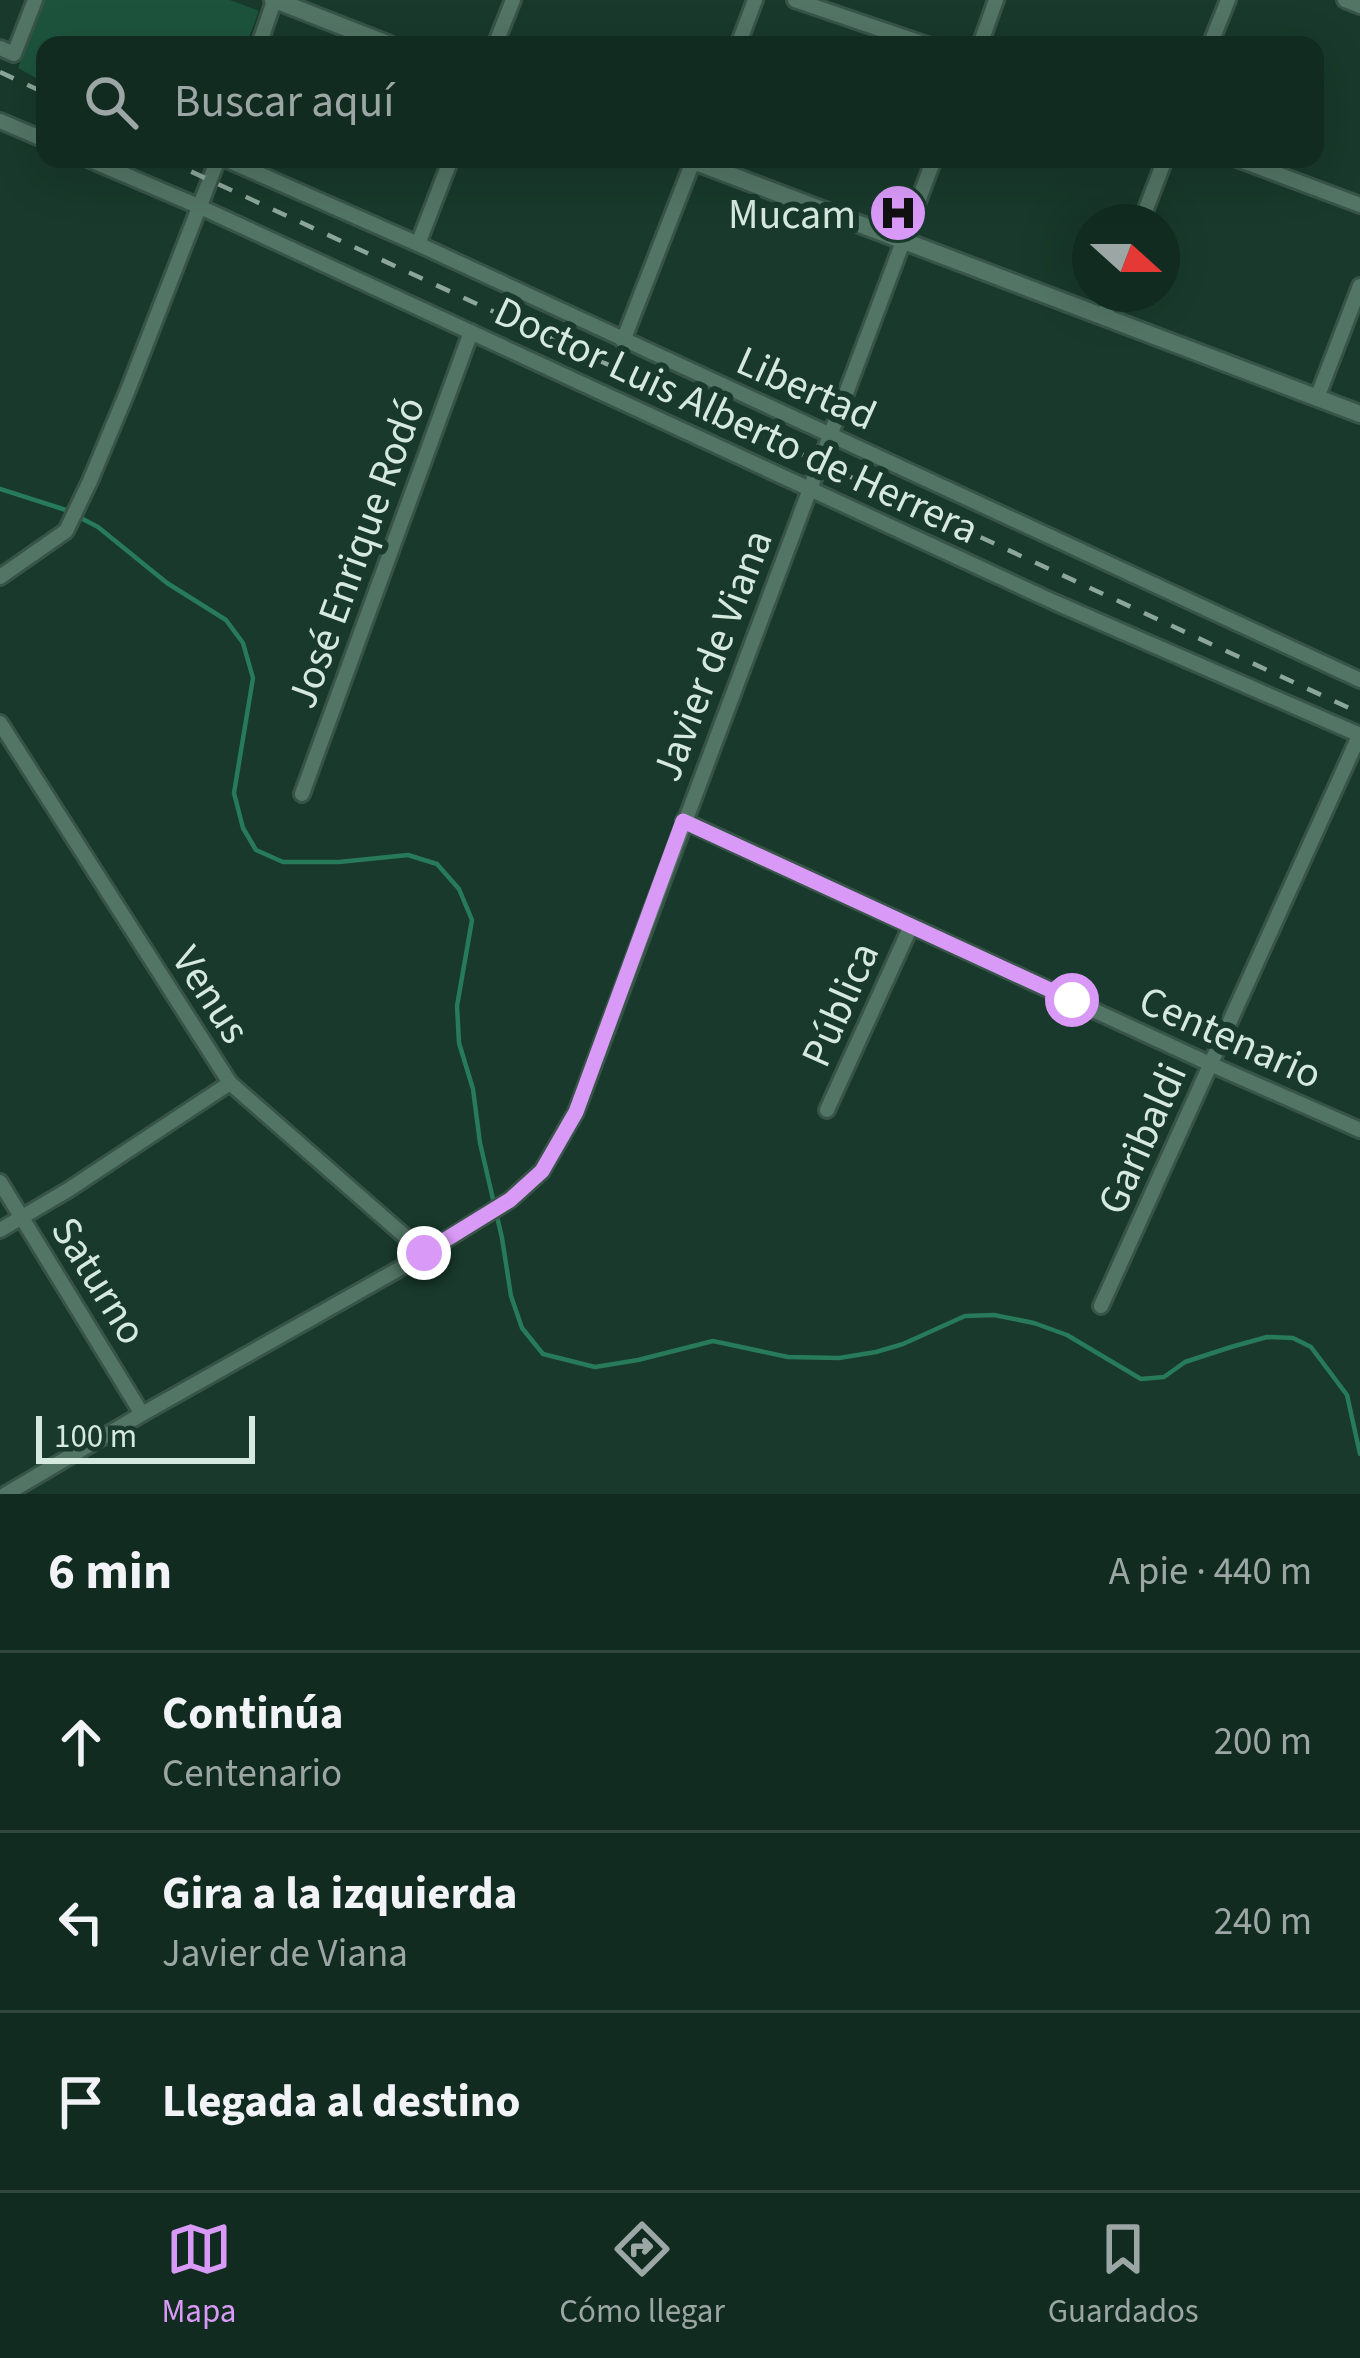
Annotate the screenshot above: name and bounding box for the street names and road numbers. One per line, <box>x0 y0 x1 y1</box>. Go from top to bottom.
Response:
street label: Doctor Luis Alberto de Herrera <box>484 282 988 560</box>
street label: Libertad <box>727 331 886 446</box>
street label: José Enrique Rodó <box>273 389 441 717</box>
street label: Javier de Viana <box>637 521 788 790</box>
street label: Pública <box>787 933 895 1077</box>
street label: Venus <box>156 935 264 1056</box>
street label: Centenario <box>1129 971 1331 1105</box>
street label: Garibaldi <box>1083 1053 1203 1224</box>
street label: Saturno <box>36 1206 161 1356</box>

